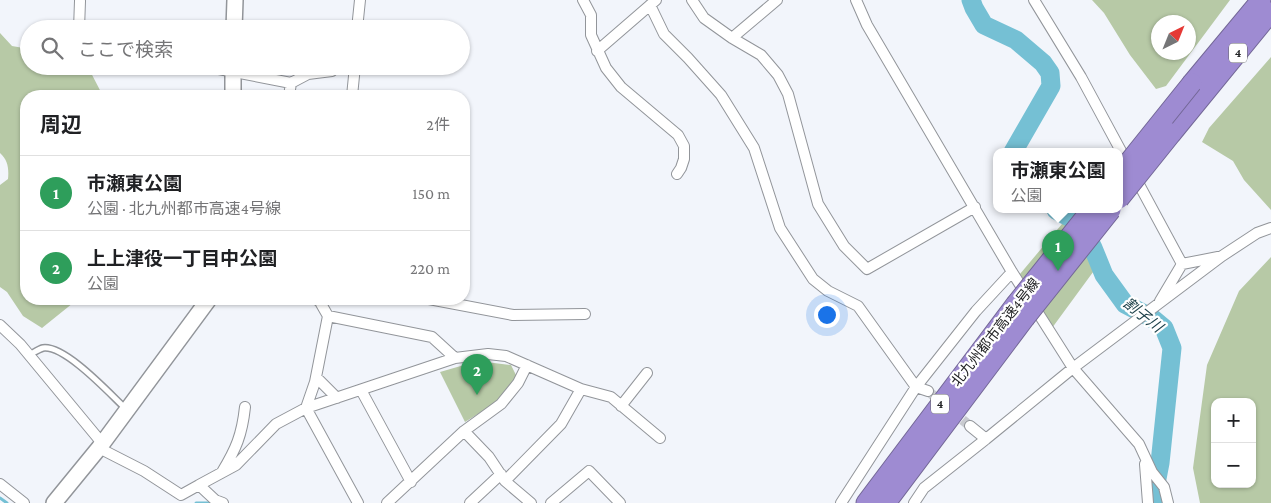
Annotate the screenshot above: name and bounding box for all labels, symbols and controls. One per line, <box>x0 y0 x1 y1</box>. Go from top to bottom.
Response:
north arrow <box>1151 15 1196 60</box>
search box <box>20 20 470 75</box>
icon: search <box>38 34 66 62</box>
text: ここで検索 <box>78 39 173 60</box>
road number: 4 <box>1229 44 1247 62</box>
text: 周辺 <box>40 113 82 137</box>
text: 2件 <box>426 116 450 133</box>
popup <box>993 148 1123 213</box>
text: 市瀬東公園 <box>1010 160 1106 181</box>
text: 市瀬東公園 <box>87 173 182 194</box>
text: 1 <box>53 185 59 202</box>
text: 150 m <box>412 185 450 202</box>
text: 公園 <box>1010 187 1043 204</box>
text: 公園 · 北九州都市高速4号線 <box>87 200 281 217</box>
pin: 1 <box>1042 230 1074 271</box>
text: 上上津役一丁目中公園 <box>87 248 277 269</box>
text: 2 <box>52 260 60 277</box>
text: 220 m <box>410 260 450 277</box>
text: 公園 <box>87 275 119 292</box>
street label: 北九州都市高速4号線 <box>948 275 1042 389</box>
water label: 割子川 <box>1120 295 1167 337</box>
your location <box>814 302 840 328</box>
pin: 2 <box>461 354 493 395</box>
road number: 4 <box>931 394 949 414</box>
map controls <box>1211 398 1256 488</box>
button: + <box>1211 398 1256 443</box>
button: − <box>1211 443 1256 488</box>

